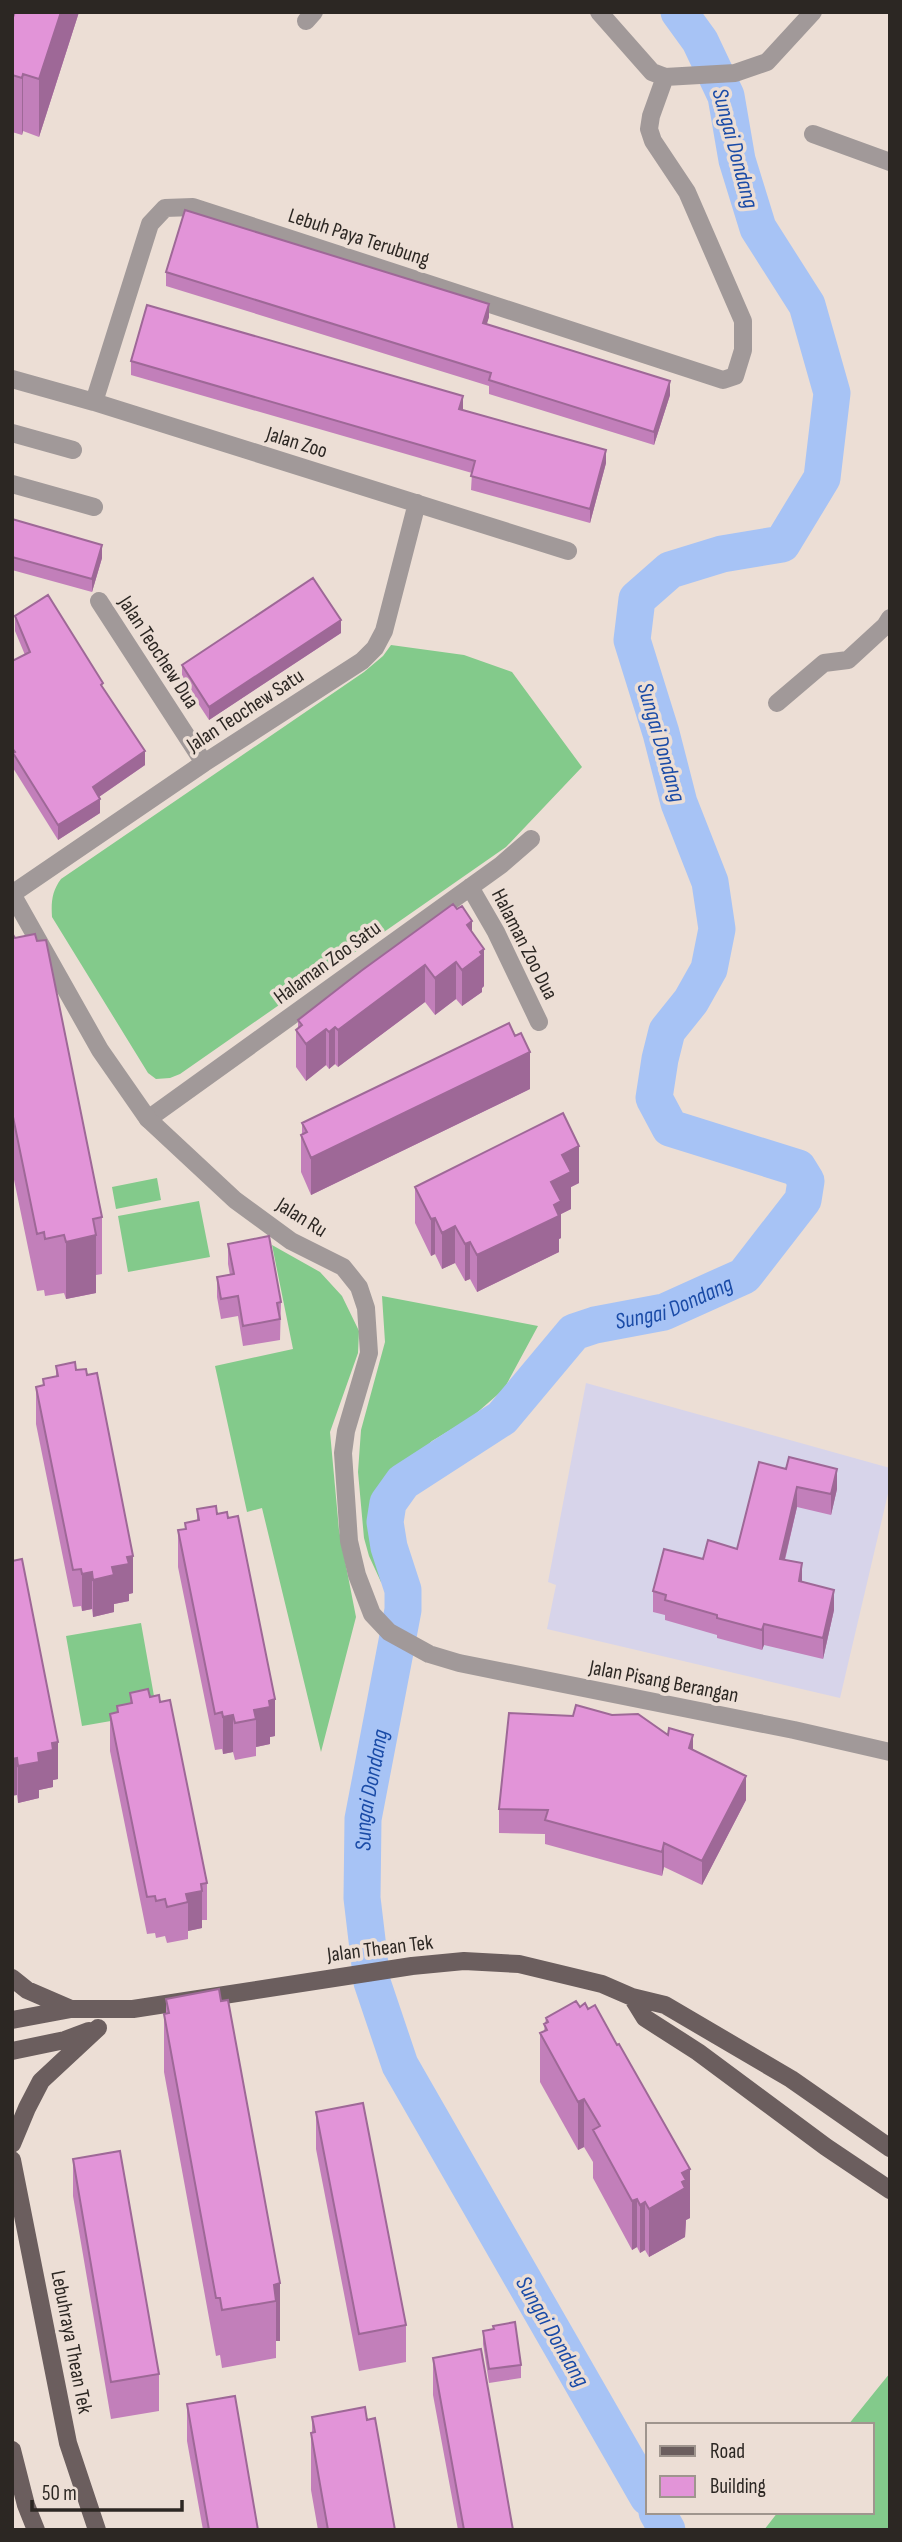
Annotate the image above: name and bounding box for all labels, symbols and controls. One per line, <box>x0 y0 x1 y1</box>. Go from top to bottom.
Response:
water label: Sungai Dondang <box>706 85 765 212</box>
street label: Lebuh Paya Terubung <box>285 203 433 272</box>
street label: Jalan Zoo <box>262 421 330 464</box>
street label: Jalan Teochew Dua <box>112 590 204 713</box>
street label: Jalan Teochew Satu <box>181 663 308 758</box>
water label: Sungai Dondang <box>631 679 692 806</box>
street label: Halaman Zoo Dua <box>486 885 563 1004</box>
street label: Halaman Zoo Satu <box>269 915 386 1010</box>
street label: Jalan Ru <box>271 1192 332 1243</box>
water label: Sungai Dondang <box>613 1270 738 1336</box>
street label: Jalan Pisang Berangan <box>586 1655 741 1708</box>
water label: Sungai Dondang <box>350 1726 395 1851</box>
street label: Jalan Thean Tek <box>325 1930 434 1968</box>
street label: Lebuhraya Thean Tek <box>45 2268 98 2416</box>
water label: Sungai Dondang <box>509 2271 595 2392</box>
legend <box>646 2423 874 2514</box>
text: Road <box>710 2439 745 2464</box>
scale bar <box>32 2468 182 2512</box>
text: Building <box>710 2474 766 2499</box>
text: 50 m <box>42 2481 77 2506</box>

